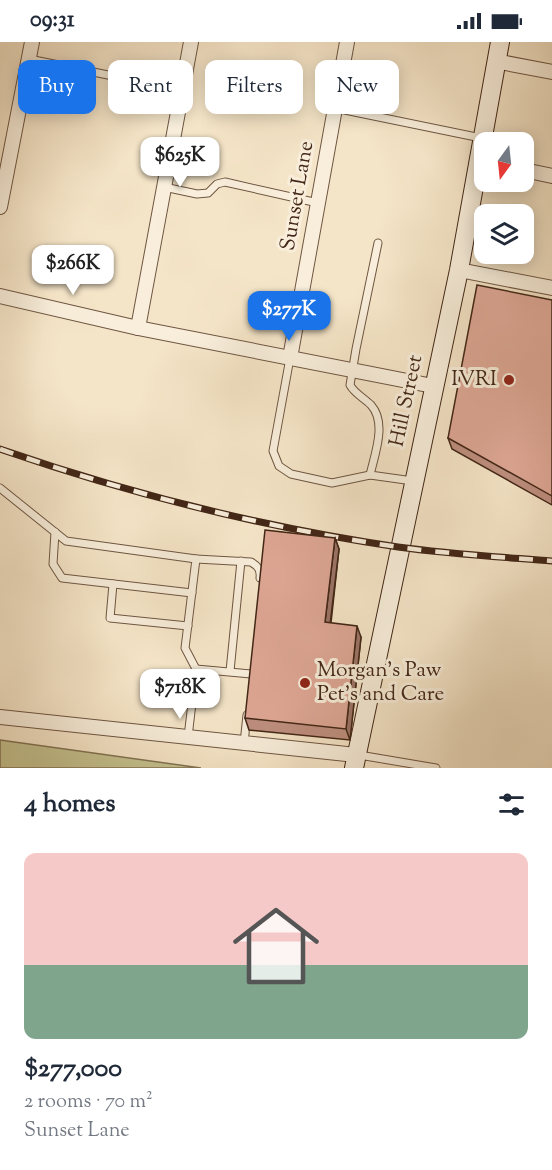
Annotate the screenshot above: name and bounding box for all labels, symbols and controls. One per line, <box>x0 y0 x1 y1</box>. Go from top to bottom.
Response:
text: 09:31 <box>30 5 74 37</box>
chip: Buy <box>18 60 96 114</box>
chip: Rent <box>108 60 193 114</box>
chip: Filters <box>205 60 303 114</box>
chip: New <box>315 60 399 114</box>
north arrow <box>474 132 534 192</box>
map controls <box>474 132 534 264</box>
pin: $625K <box>138 137 222 188</box>
street label: Sunset Lane <box>274 139 322 253</box>
text: $625K <box>154 142 206 171</box>
button: layers <box>474 204 534 264</box>
pin: $266K <box>31 245 115 296</box>
text: $266K <box>46 250 100 279</box>
pin: $277K <box>247 291 331 342</box>
text: $277K <box>262 296 316 325</box>
street label: Hill Street <box>383 352 431 450</box>
place label: IVRI <box>451 365 497 395</box>
marker: IVRI <box>502 373 516 387</box>
place label: Morgan's Paw Pet's and Care <box>317 656 444 710</box>
pin: $718K <box>138 669 222 720</box>
text: $718K <box>154 674 206 703</box>
marker: Morgan's Paw Pet's and Care <box>298 676 312 690</box>
text: 4 homes <box>24 786 115 823</box>
icon: filters <box>495 788 528 821</box>
icon: home <box>222 892 330 1000</box>
text: $277,000 <box>24 1051 122 1088</box>
text: 2 rooms · 70 m² <box>24 1088 153 1117</box>
text: Sunset Lane <box>24 1117 130 1146</box>

